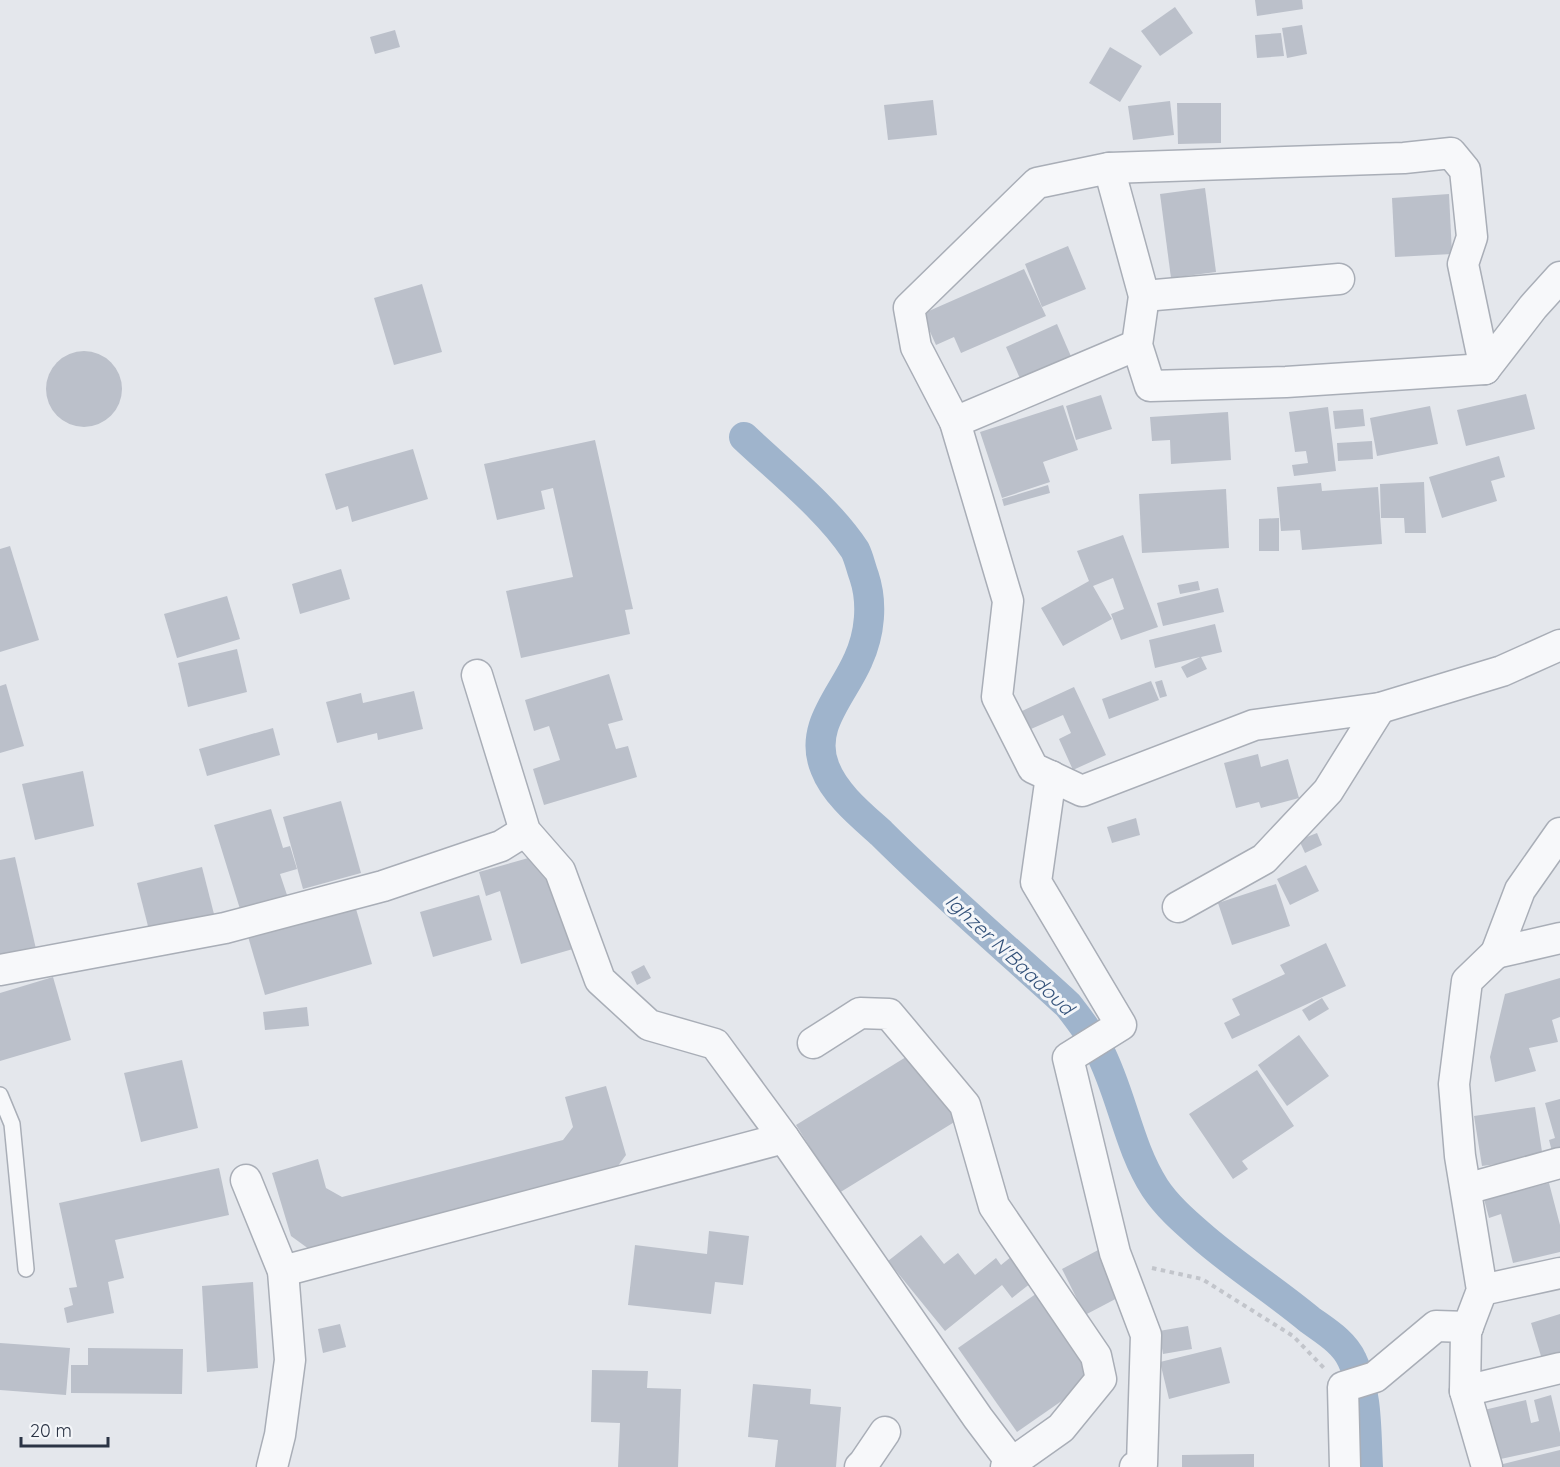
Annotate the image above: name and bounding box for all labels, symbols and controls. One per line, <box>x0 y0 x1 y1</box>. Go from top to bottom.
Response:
water label: Ighzer N'Baadoud <box>941 888 1081 1022</box>
scale bar <box>21 1410 108 1448</box>
text: 20 m <box>30 1419 72 1442</box>

